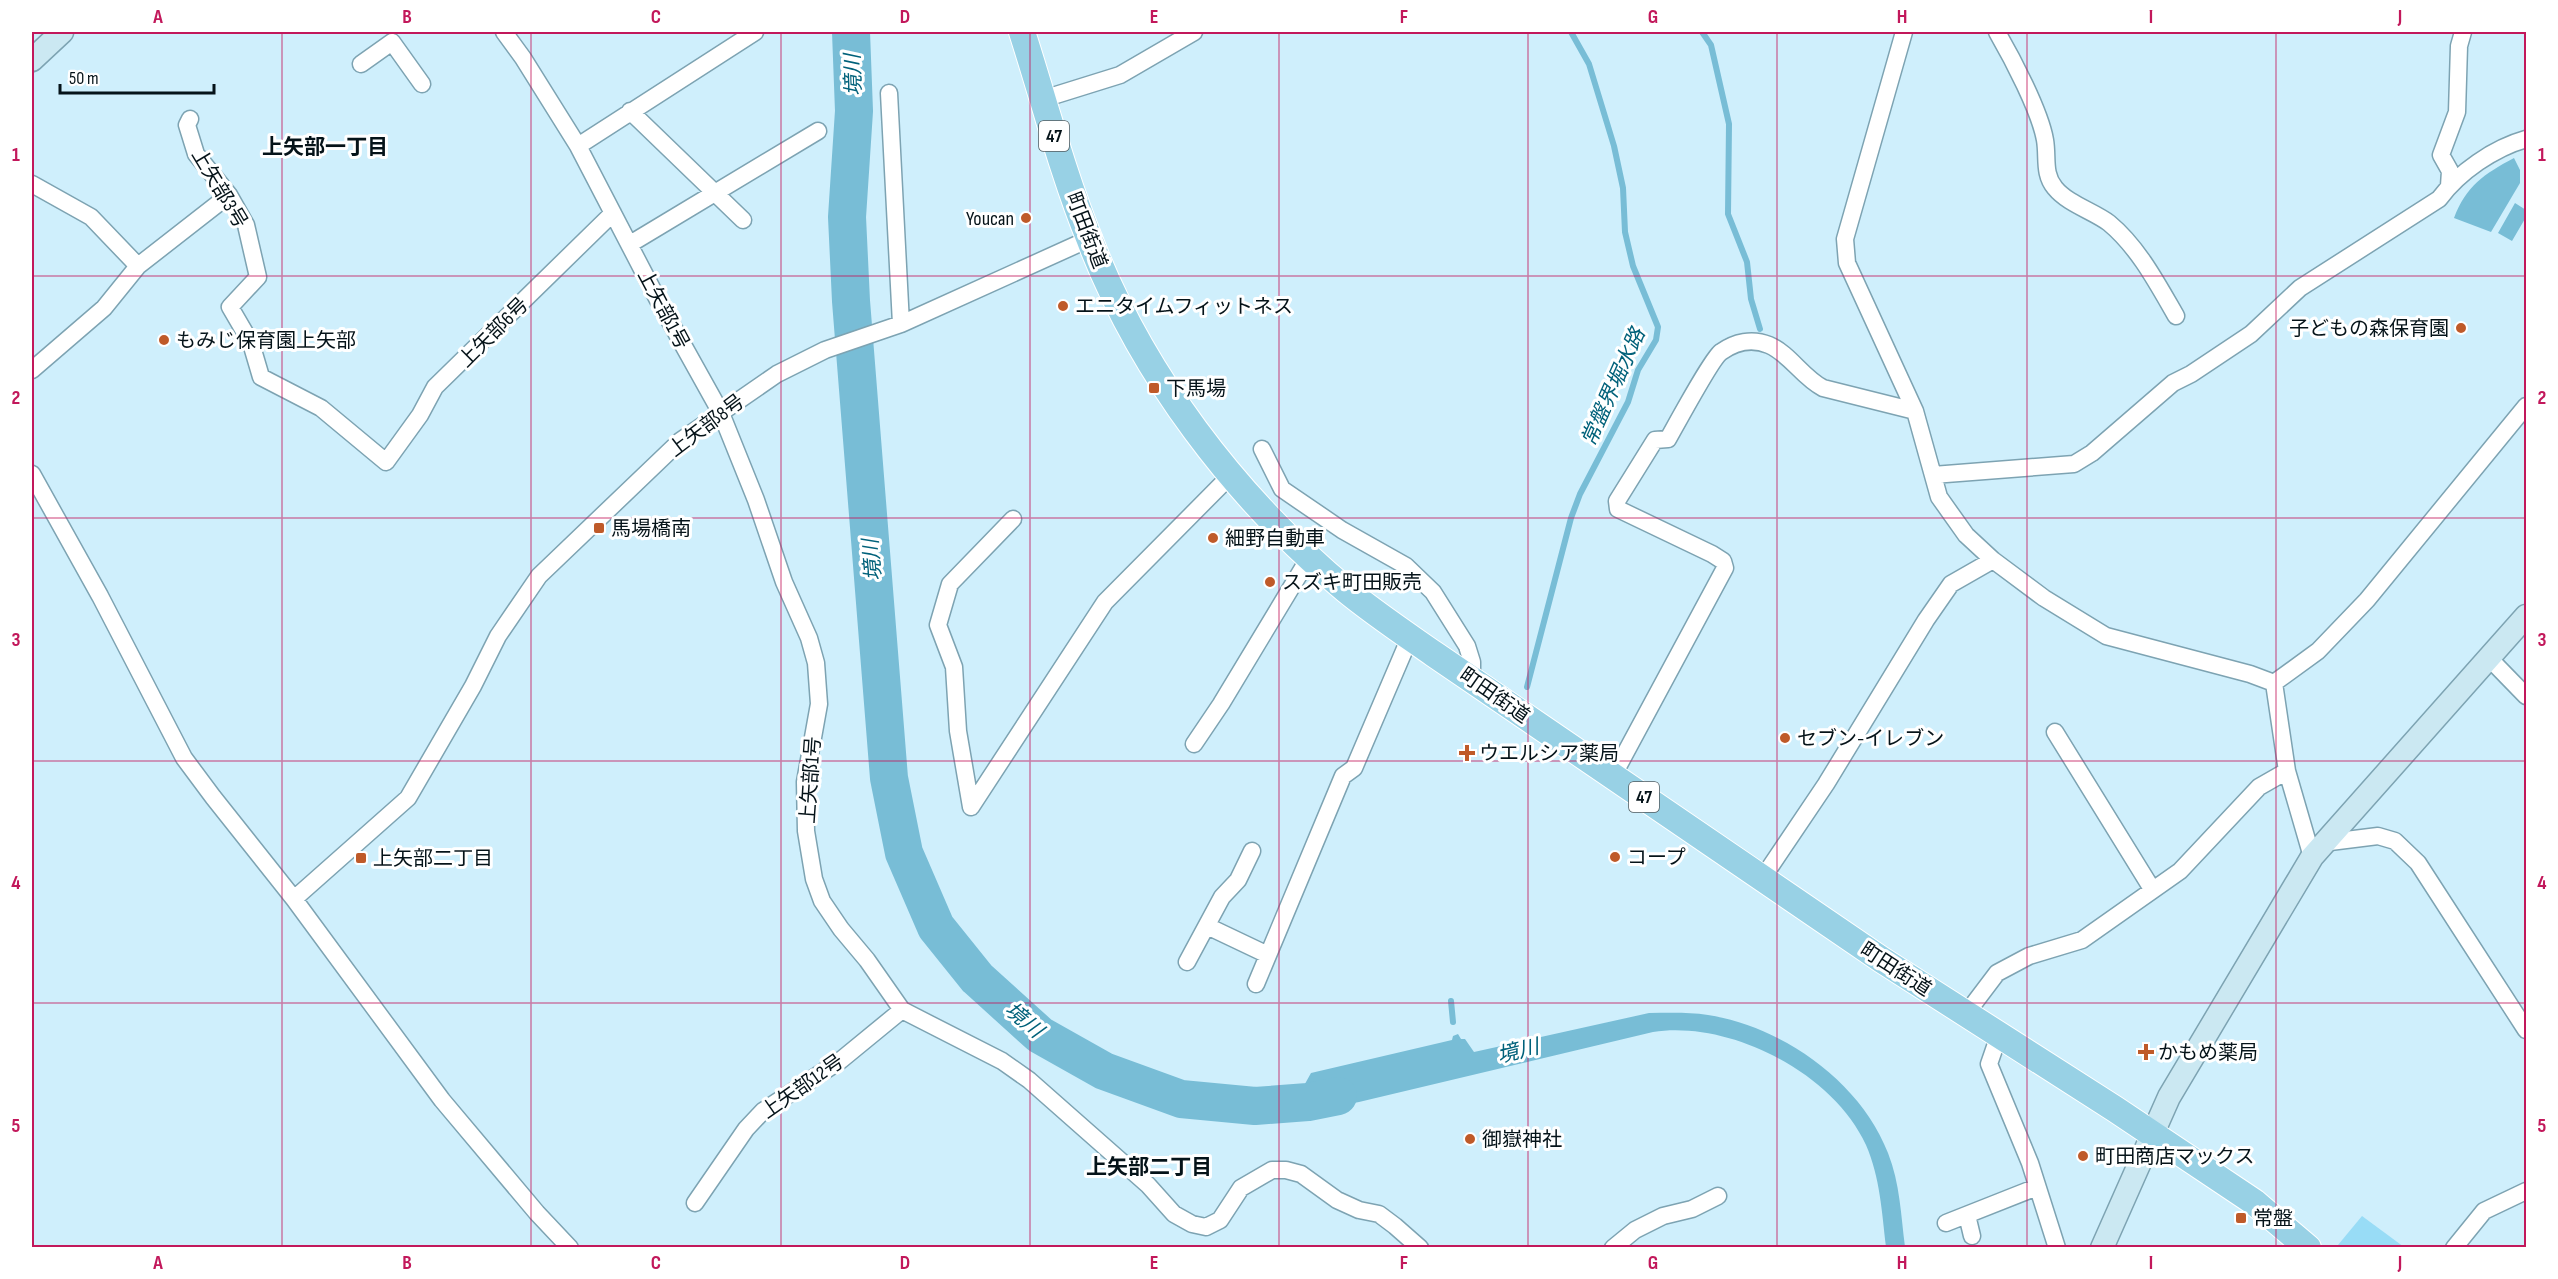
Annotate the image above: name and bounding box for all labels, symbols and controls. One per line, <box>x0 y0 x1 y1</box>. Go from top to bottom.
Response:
text: A <box>152 5 163 29</box>
text: B <box>402 5 412 29</box>
text: C <box>651 5 661 29</box>
text: D <box>900 5 910 29</box>
text: E <box>1150 5 1158 29</box>
text: F <box>1400 5 1408 29</box>
text: G <box>1648 5 1658 29</box>
text: H <box>1897 5 1907 29</box>
text: I <box>2149 5 2153 29</box>
text: J <box>2397 5 2402 29</box>
water label: 境川 <box>840 52 867 96</box>
scale bar <box>60 57 214 95</box>
text: 50 m <box>69 68 99 89</box>
road number: 47 <box>1039 121 1069 151</box>
district label: 上矢部一丁目 <box>262 135 388 160</box>
text: 1 <box>12 143 20 167</box>
text: 1 <box>2538 143 2546 167</box>
street label: 上矢部3号 <box>186 144 252 233</box>
street label: 町田街道 <box>1061 189 1112 272</box>
place label: Youcan <box>966 207 1014 231</box>
marker: Youcan <box>1019 211 1033 225</box>
street label: 上矢部1号 <box>632 265 694 354</box>
street label: 上矢部6号 <box>454 293 534 373</box>
place label: エニタイムフィットネス <box>1075 295 1293 319</box>
marker: エニタイムフィットネス <box>1056 299 1070 313</box>
place label: 子どもの森保育園 <box>2289 317 2449 341</box>
marker: 子どもの森保育園 <box>2454 321 2468 335</box>
water label: 常盤界堀水路 <box>1576 323 1651 450</box>
place label: もみじ保育園上矢部 <box>176 329 356 353</box>
marker: もみじ保育園上矢部 <box>157 333 171 347</box>
place label: 下馬場 <box>1166 377 1226 401</box>
marker: 下馬場 <box>1147 381 1161 395</box>
text: 2 <box>12 386 20 410</box>
text: 2 <box>2538 386 2546 410</box>
street label: 上矢部8号 <box>664 390 749 462</box>
place label: 馬場橋南 <box>611 517 691 541</box>
marker: 馬場橋南 <box>592 521 606 535</box>
place label: 細野自動車 <box>1225 527 1325 551</box>
marker: 細野自動車 <box>1206 531 1220 545</box>
water label: 境川 <box>858 536 887 582</box>
place label: スズキ町田販売 <box>1282 571 1422 595</box>
marker: スズキ町田販売 <box>1263 575 1277 589</box>
text: 3 <box>12 628 21 652</box>
text: 3 <box>2538 628 2547 652</box>
street label: 町田街道 <box>1455 663 1534 729</box>
place label: セブン-イレブン <box>1797 727 1944 751</box>
marker: セブン-イレブン <box>1778 731 1792 745</box>
street label: 上矢部1号 <box>796 736 826 824</box>
place label: ウエルシア薬局 <box>1479 742 1619 766</box>
marker: ウエルシア薬局 <box>1460 746 1474 760</box>
road number: 47 <box>1629 782 1659 812</box>
place label: コープ <box>1627 846 1686 870</box>
place label: 上矢部二丁目 <box>373 847 493 871</box>
marker: コープ <box>1608 850 1622 864</box>
marker: 上矢部二丁目 <box>354 851 368 865</box>
text: 4 <box>11 871 21 895</box>
text: 4 <box>2537 871 2547 895</box>
street label: 町田街道 <box>1855 938 1936 1002</box>
water label: 境川 <box>1000 997 1049 1045</box>
water label: 境川 <box>1495 1034 1543 1069</box>
place label: かもめ薬局 <box>2158 1041 2258 1065</box>
marker: かもめ薬局 <box>2139 1045 2153 1059</box>
street label: 上矢部12号 <box>757 1050 849 1124</box>
text: 5 <box>12 1114 21 1138</box>
text: 5 <box>2538 1114 2547 1138</box>
place label: 御嶽神社 <box>1482 1128 1562 1152</box>
marker: 御嶽神社 <box>1463 1132 1477 1146</box>
place label: 町田商店マックス <box>2095 1145 2254 1169</box>
marker: 町田商店マックス <box>2076 1149 2090 1163</box>
district label: 上矢部二丁目 <box>1086 1155 1212 1180</box>
place label: 常盤 <box>2253 1207 2293 1231</box>
marker: 常盤 <box>2234 1211 2248 1225</box>
text: A <box>152 1251 163 1275</box>
text: B <box>402 1251 412 1275</box>
text: C <box>651 1251 661 1275</box>
text: D <box>900 1251 910 1275</box>
text: E <box>1150 1251 1158 1275</box>
text: F <box>1400 1251 1408 1275</box>
text: G <box>1648 1251 1658 1275</box>
text: H <box>1897 1251 1907 1275</box>
text: I <box>2149 1251 2153 1275</box>
text: J <box>2397 1251 2402 1275</box>

